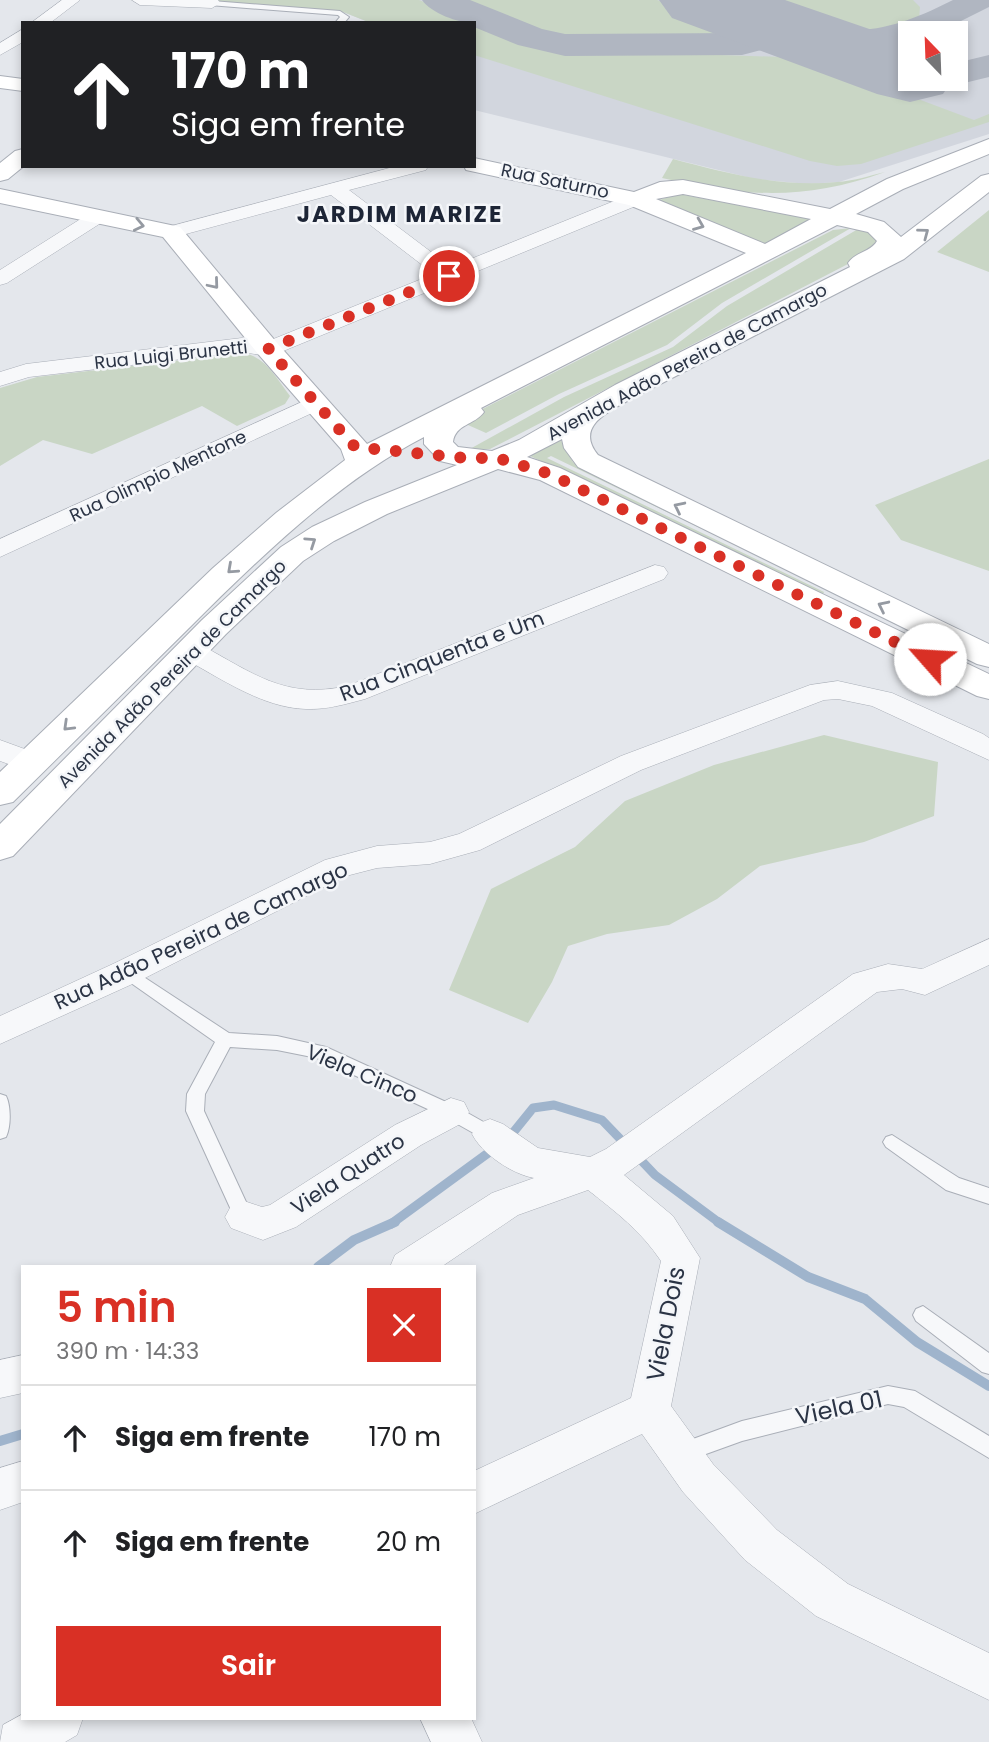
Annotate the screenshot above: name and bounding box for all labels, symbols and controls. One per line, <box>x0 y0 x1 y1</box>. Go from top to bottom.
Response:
north arrow <box>898 21 968 91</box>
map controls <box>898 21 968 91</box>
text: 170 m <box>171 37 310 105</box>
icon: ahead <box>56 49 147 140</box>
text: Siga em frente <box>171 102 405 147</box>
street label: Rua Saturno <box>499 157 612 204</box>
district label: JARDIM MARIZE <box>297 198 503 230</box>
one-way arrow <box>692 216 704 230</box>
one-way arrow <box>133 217 145 232</box>
one-way arrow <box>916 229 929 241</box>
pin <box>419 246 479 306</box>
icon: arrive <box>430 257 468 295</box>
one-way arrow <box>206 277 219 289</box>
street label: Avenida Adão Pereira de Camargo <box>542 277 831 446</box>
street label: Rua Luigi Brunetti <box>93 334 249 375</box>
street label: Rua Olimpio Mentone <box>65 423 250 528</box>
one-way arrow <box>674 501 686 515</box>
one-way arrow <box>303 537 316 550</box>
street label: Avenida Adão Pereira de Camargo <box>52 554 292 794</box>
one-way arrow <box>227 560 240 573</box>
one-way arrow <box>878 601 890 615</box>
street label: Rua Cinquenta e Um <box>335 603 548 708</box>
position arrow <box>893 622 967 696</box>
one-way arrow <box>63 717 76 730</box>
street label: Rua Adão Pereira de Camargo <box>49 855 352 1017</box>
street label: Viela Cinco <box>302 1037 422 1110</box>
street label: Viela Quatro <box>285 1126 410 1221</box>
street label: Viela Dois <box>638 1264 693 1384</box>
text: 5 min <box>56 1278 177 1337</box>
button: close <box>367 1288 441 1362</box>
text: 390 m · 14:33 <box>56 1335 199 1367</box>
street label: Viela 01 <box>792 1382 886 1433</box>
icon: ahead <box>56 1419 94 1457</box>
text: Siga em frente <box>115 1419 309 1455</box>
text: 170 m <box>368 1419 441 1455</box>
icon: ahead <box>56 1524 94 1562</box>
text: Siga em frente <box>115 1524 309 1560</box>
text: 20 m <box>376 1524 441 1560</box>
button: Sair <box>56 1626 441 1706</box>

